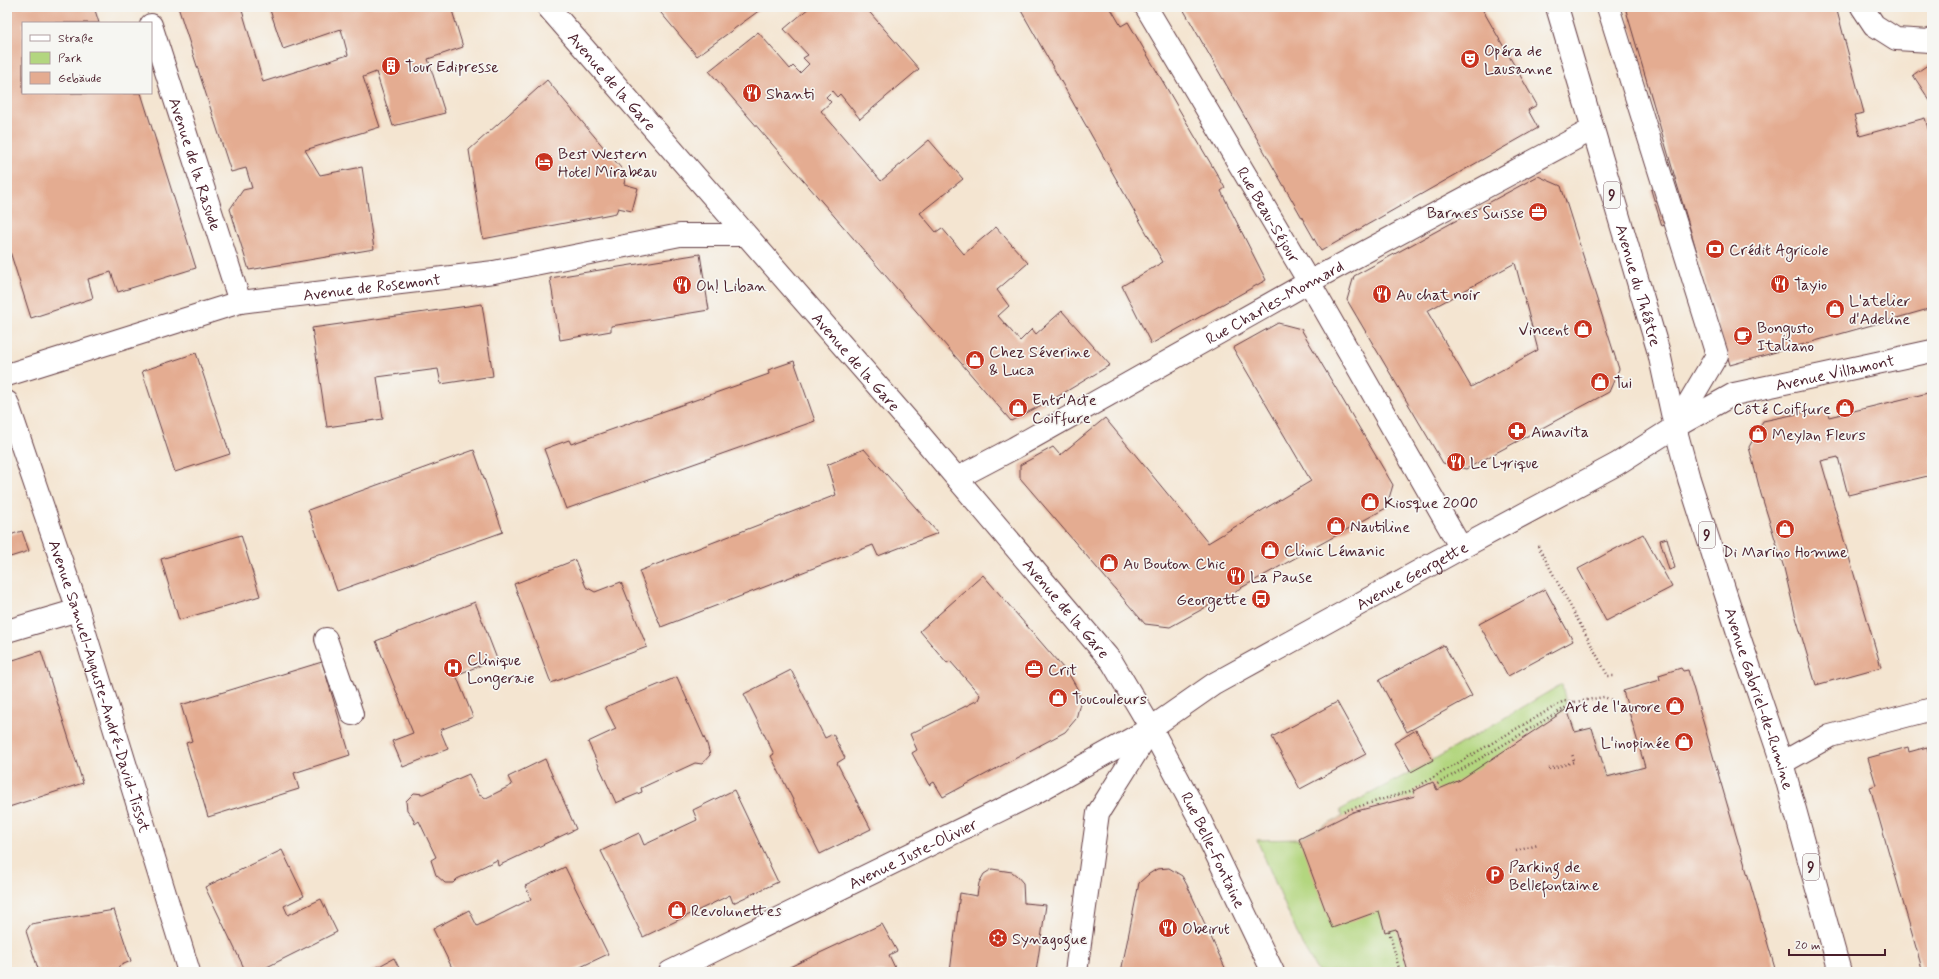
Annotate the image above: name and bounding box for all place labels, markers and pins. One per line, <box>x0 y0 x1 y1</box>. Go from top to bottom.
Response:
place label: Opéra de Lausanne <box>1484 41 1553 80</box>
theatre icon: Opéra de Lausanne <box>1459 48 1481 70</box>
building icon: Tour Edipresse <box>380 55 402 77</box>
place label: Tour Edipresse <box>405 57 499 78</box>
restaurant icon: Shanti <box>741 82 763 104</box>
place label: Shanti <box>766 84 814 105</box>
place label: Best Western Hotel Mirabeau <box>558 144 657 183</box>
hotel icon: Best Western Hotel Mirabeau <box>533 151 555 173</box>
office icon: Barnes Suisse <box>1527 201 1549 223</box>
place label: Barnes Suisse <box>1427 203 1524 224</box>
bank icon: Crédit Agricole <box>1704 238 1726 260</box>
place label: Crédit Agricole <box>1729 240 1829 262</box>
restaurant icon: Tayio <box>1769 273 1791 295</box>
restaurant icon: Oh! Liban <box>671 274 693 296</box>
place label: Tayio <box>1794 275 1827 296</box>
place label: Oh! Liban <box>696 276 767 297</box>
restaurant icon: Au chat noir <box>1371 283 1393 305</box>
place label: Au chat noir <box>1396 285 1480 306</box>
place label: L'atelier d'Adeline <box>1849 291 1911 330</box>
shop icon: L'atelier d'Adeline <box>1824 298 1846 320</box>
shop icon: Vincent <box>1572 318 1594 340</box>
place label: Bongusto Italiano <box>1757 318 1814 357</box>
place label: Vincent <box>1518 320 1569 341</box>
cafe icon: Bongusto Italiano <box>1732 325 1754 347</box>
place label: Chez Séverine & Luca <box>989 342 1091 381</box>
shop icon: Chez Séverine & Luca <box>964 349 986 371</box>
shop icon: Tui <box>1589 371 1611 393</box>
place label: Tui <box>1614 373 1632 394</box>
place label: Entr'Acte Coiffure <box>1032 390 1097 429</box>
shop icon: Entr'Acte Coiffure <box>1007 397 1029 419</box>
shop icon: Côté Coiffure <box>1834 397 1856 419</box>
place label: Côté Coiffure <box>1733 399 1831 420</box>
pharmacy icon: Amavita <box>1506 420 1528 442</box>
place label: Amavita <box>1531 422 1589 443</box>
shop icon: Meylan Fleurs <box>1747 423 1769 445</box>
place label: Meylan Fleurs <box>1772 425 1866 446</box>
restaurant icon: Le Lyrique <box>1445 451 1467 473</box>
place label: Le Lyrique <box>1470 453 1539 474</box>
shop icon: Kiosque 2000 <box>1359 491 1381 513</box>
place label: Kiosque 2000 <box>1384 493 1478 514</box>
shop icon: Nautiline <box>1325 515 1347 537</box>
place label: Nautiline <box>1350 517 1410 538</box>
shop icon: Di Marino Homme <box>1774 518 1796 540</box>
shop icon: Clinic Lémanic <box>1259 539 1281 561</box>
place label: Clinic Lémanic <box>1284 541 1385 562</box>
place label: Di Marino Homme <box>1722 542 1848 563</box>
shop icon: Au Bouton Chic <box>1098 552 1120 574</box>
place label: Au Bouton Chic <box>1123 554 1225 575</box>
restaurant icon: La Pause <box>1225 565 1247 587</box>
place label: La Pause <box>1250 567 1313 588</box>
bus stop icon: Georgette <box>1250 588 1272 610</box>
place label: Georgette <box>1176 590 1247 612</box>
place label: Clinique Longeraie <box>467 650 534 690</box>
hospital icon: Clinique Longeraie <box>442 657 464 679</box>
office icon: Crit <box>1023 658 1045 680</box>
place label: Crit <box>1048 660 1078 681</box>
shop icon: Toucouleurs <box>1047 687 1069 709</box>
place label: Toucouleurs <box>1072 689 1147 710</box>
shop icon: Art de l'aurore <box>1664 695 1686 717</box>
place label: Art de l'aurore <box>1565 697 1661 718</box>
shop icon: L'inopinée <box>1673 731 1695 753</box>
place label: L'inopinée <box>1601 733 1670 754</box>
place label: Parking de Bellefontaine <box>1509 857 1600 898</box>
parking icon: Parking de Bellefontaine <box>1484 864 1506 886</box>
shop icon: Revolunettes <box>666 899 688 921</box>
place label: Revolunettes <box>691 901 781 922</box>
restaurant icon: Obeirut <box>1157 917 1179 939</box>
place label: Obeirut <box>1182 919 1230 940</box>
synagogue icon: Synagogue <box>987 927 1009 949</box>
place label: Synagogue <box>1012 929 1088 951</box>

